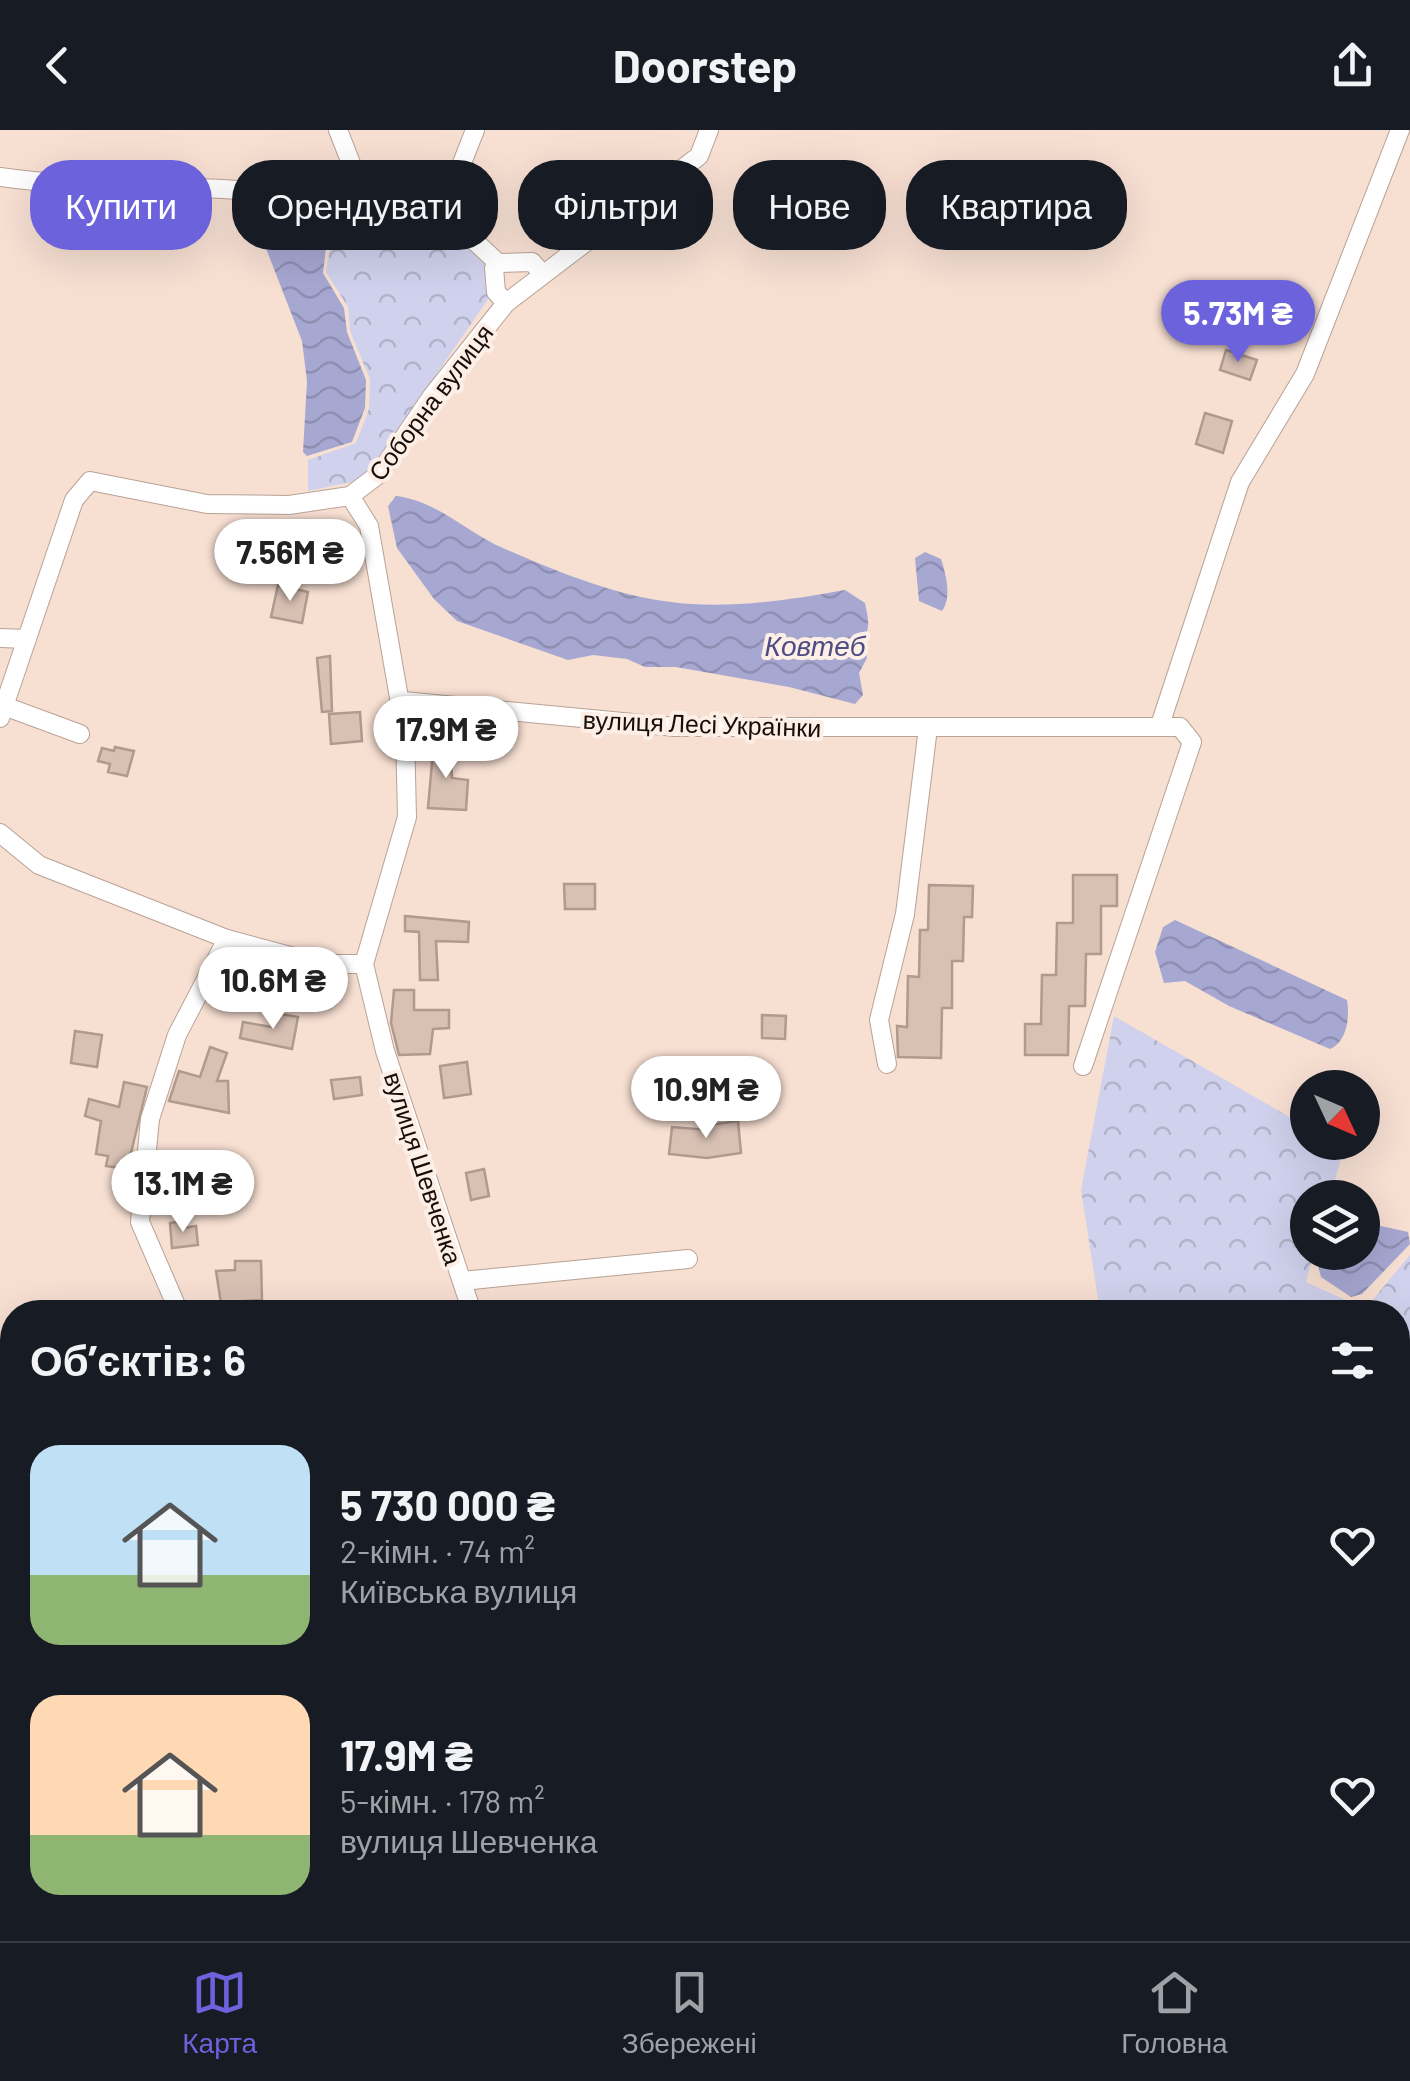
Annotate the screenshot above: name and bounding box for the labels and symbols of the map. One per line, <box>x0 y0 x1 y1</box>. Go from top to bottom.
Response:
pin: 5.73M ₴ <box>1146 280 1330 365</box>
street label: Соборна вулиця <box>361 318 499 486</box>
pin: 7.56M ₴ <box>198 519 382 604</box>
water label: Ковтеб <box>764 628 867 662</box>
pin: 17.9M ₴ <box>354 696 538 781</box>
street label: вулиця Лесі Українки <box>582 704 822 742</box>
pin: 10.6M ₴ <box>181 947 365 1032</box>
pin: 10.9M ₴ <box>614 1056 798 1141</box>
street label: вулиця Шевченка <box>379 1068 469 1268</box>
north arrow <box>1290 1070 1380 1160</box>
pin: 13.1M ₴ <box>91 1150 275 1235</box>

